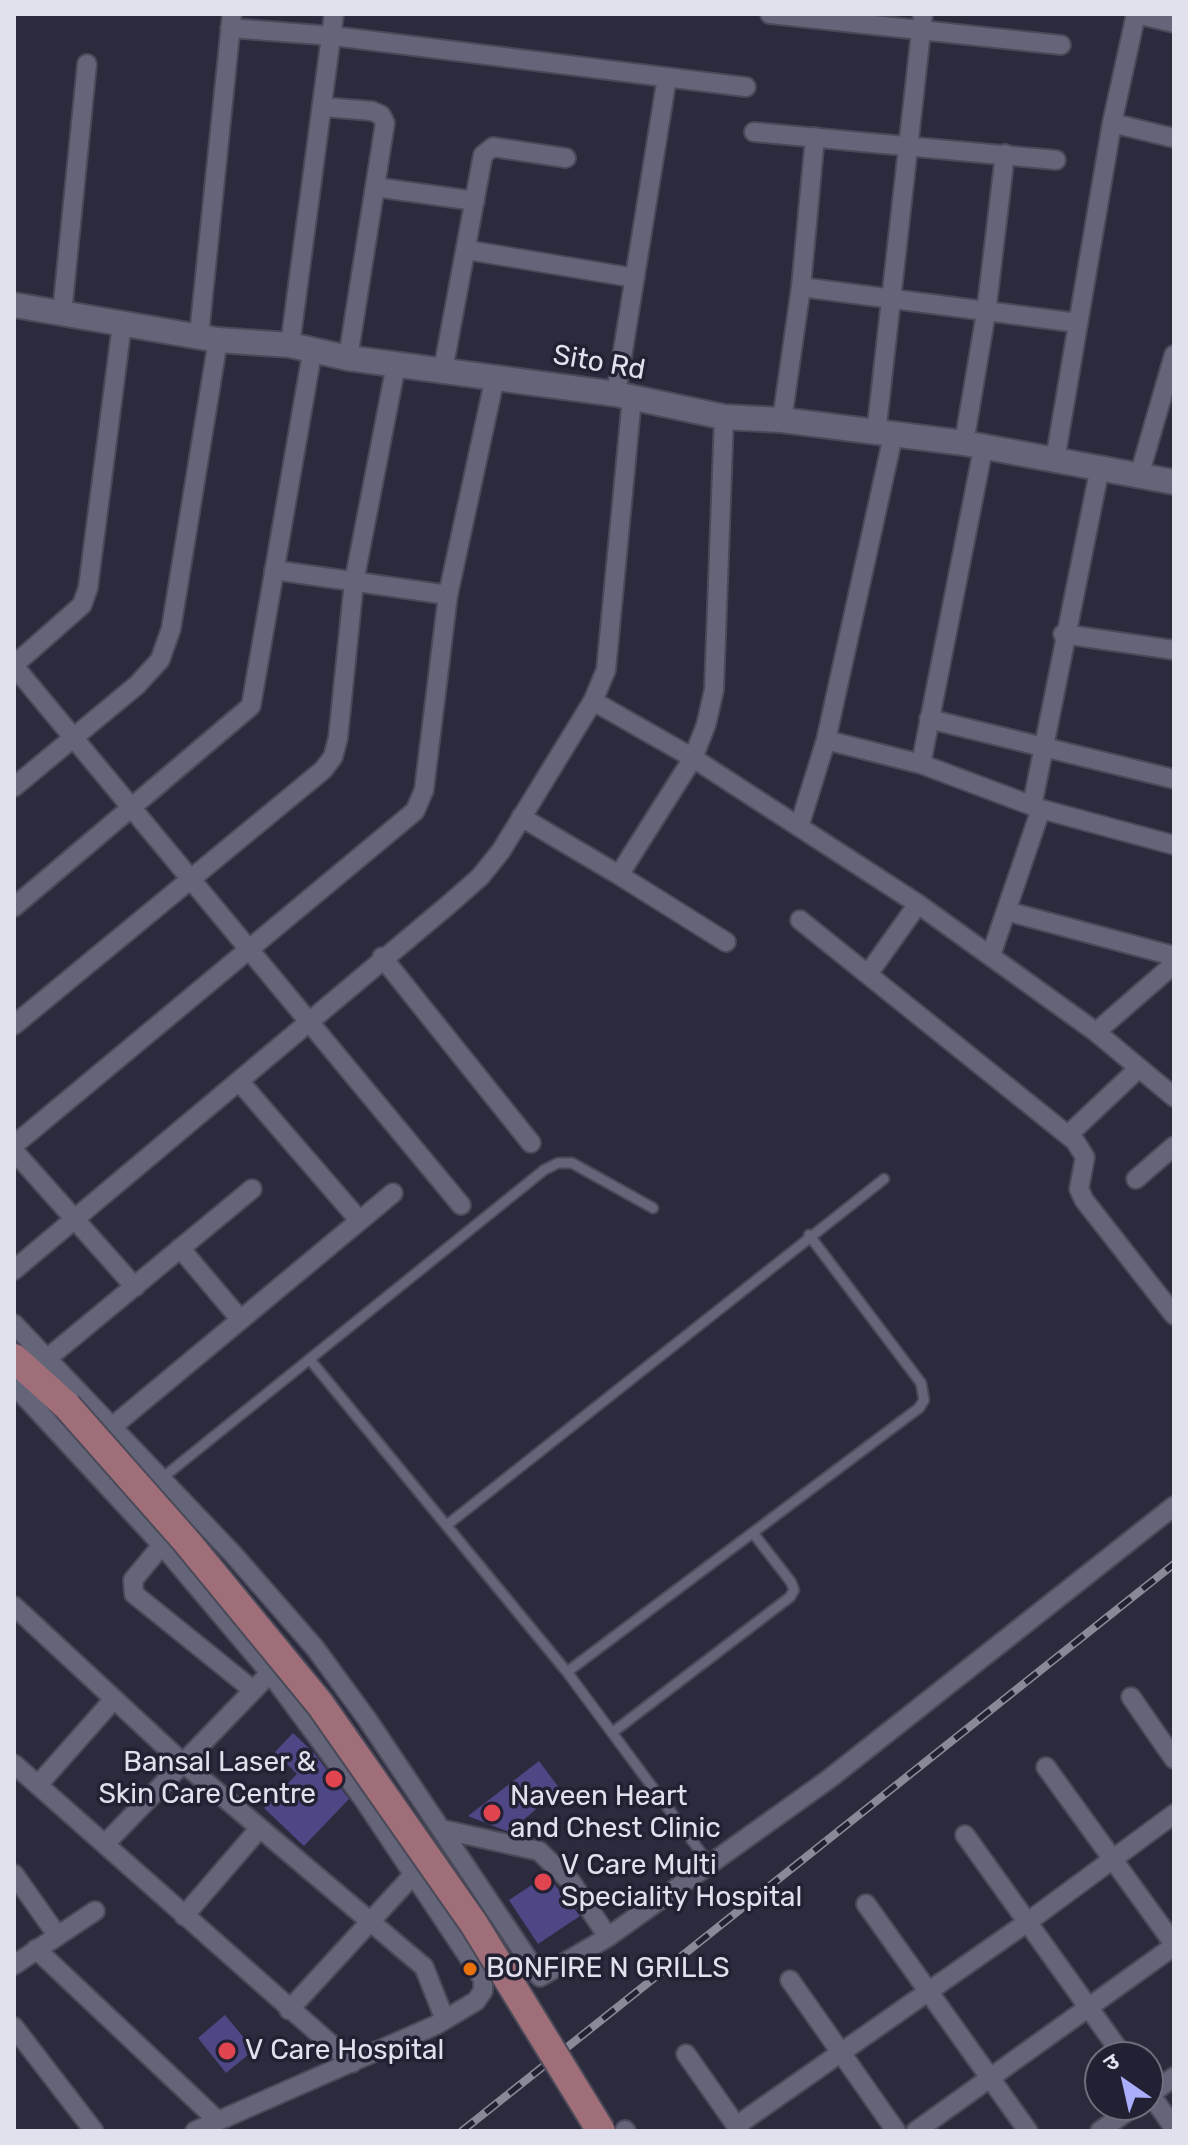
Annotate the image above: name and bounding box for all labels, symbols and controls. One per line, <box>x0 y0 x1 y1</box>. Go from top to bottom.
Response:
street label: Sito Rd <box>550 338 648 388</box>
place label: Bansal Laser & Skin Care Centre <box>98 1746 316 1812</box>
marker: Bansal Laser & Skin Care Centre <box>323 1768 345 1790</box>
place label: Naveen Heart and Chest Clinic <box>510 1780 721 1846</box>
marker: Naveen Heart and Chest Clinic <box>481 1802 503 1824</box>
place label: V Care Multi Speciality Hospital <box>561 1849 802 1915</box>
marker: V Care Multi Speciality Hospital <box>532 1871 554 1893</box>
place label: BONFIRE N GRILLS <box>486 1952 730 1986</box>
marker: BONFIRE N GRILLS <box>461 1960 479 1978</box>
place label: V Care Hospital <box>245 2034 444 2068</box>
marker: V Care Hospital <box>216 2040 238 2062</box>
north arrow <box>1084 2041 1164 2121</box>
text: उ <box>1099 2048 1124 2077</box>

